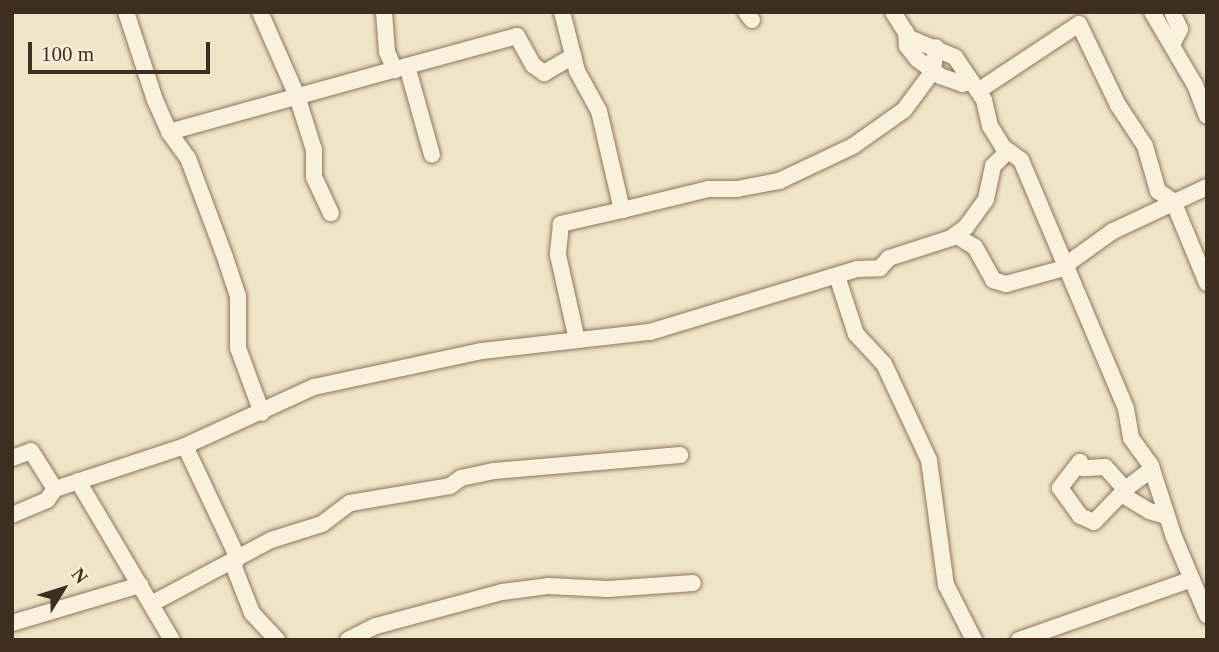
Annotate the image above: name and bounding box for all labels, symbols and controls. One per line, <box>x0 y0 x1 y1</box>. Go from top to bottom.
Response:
scale bar <box>32 28 214 72</box>
text: 100 m <box>41 42 94 66</box>
north arrow <box>28 554 98 624</box>
text: N <box>67 564 92 588</box>

